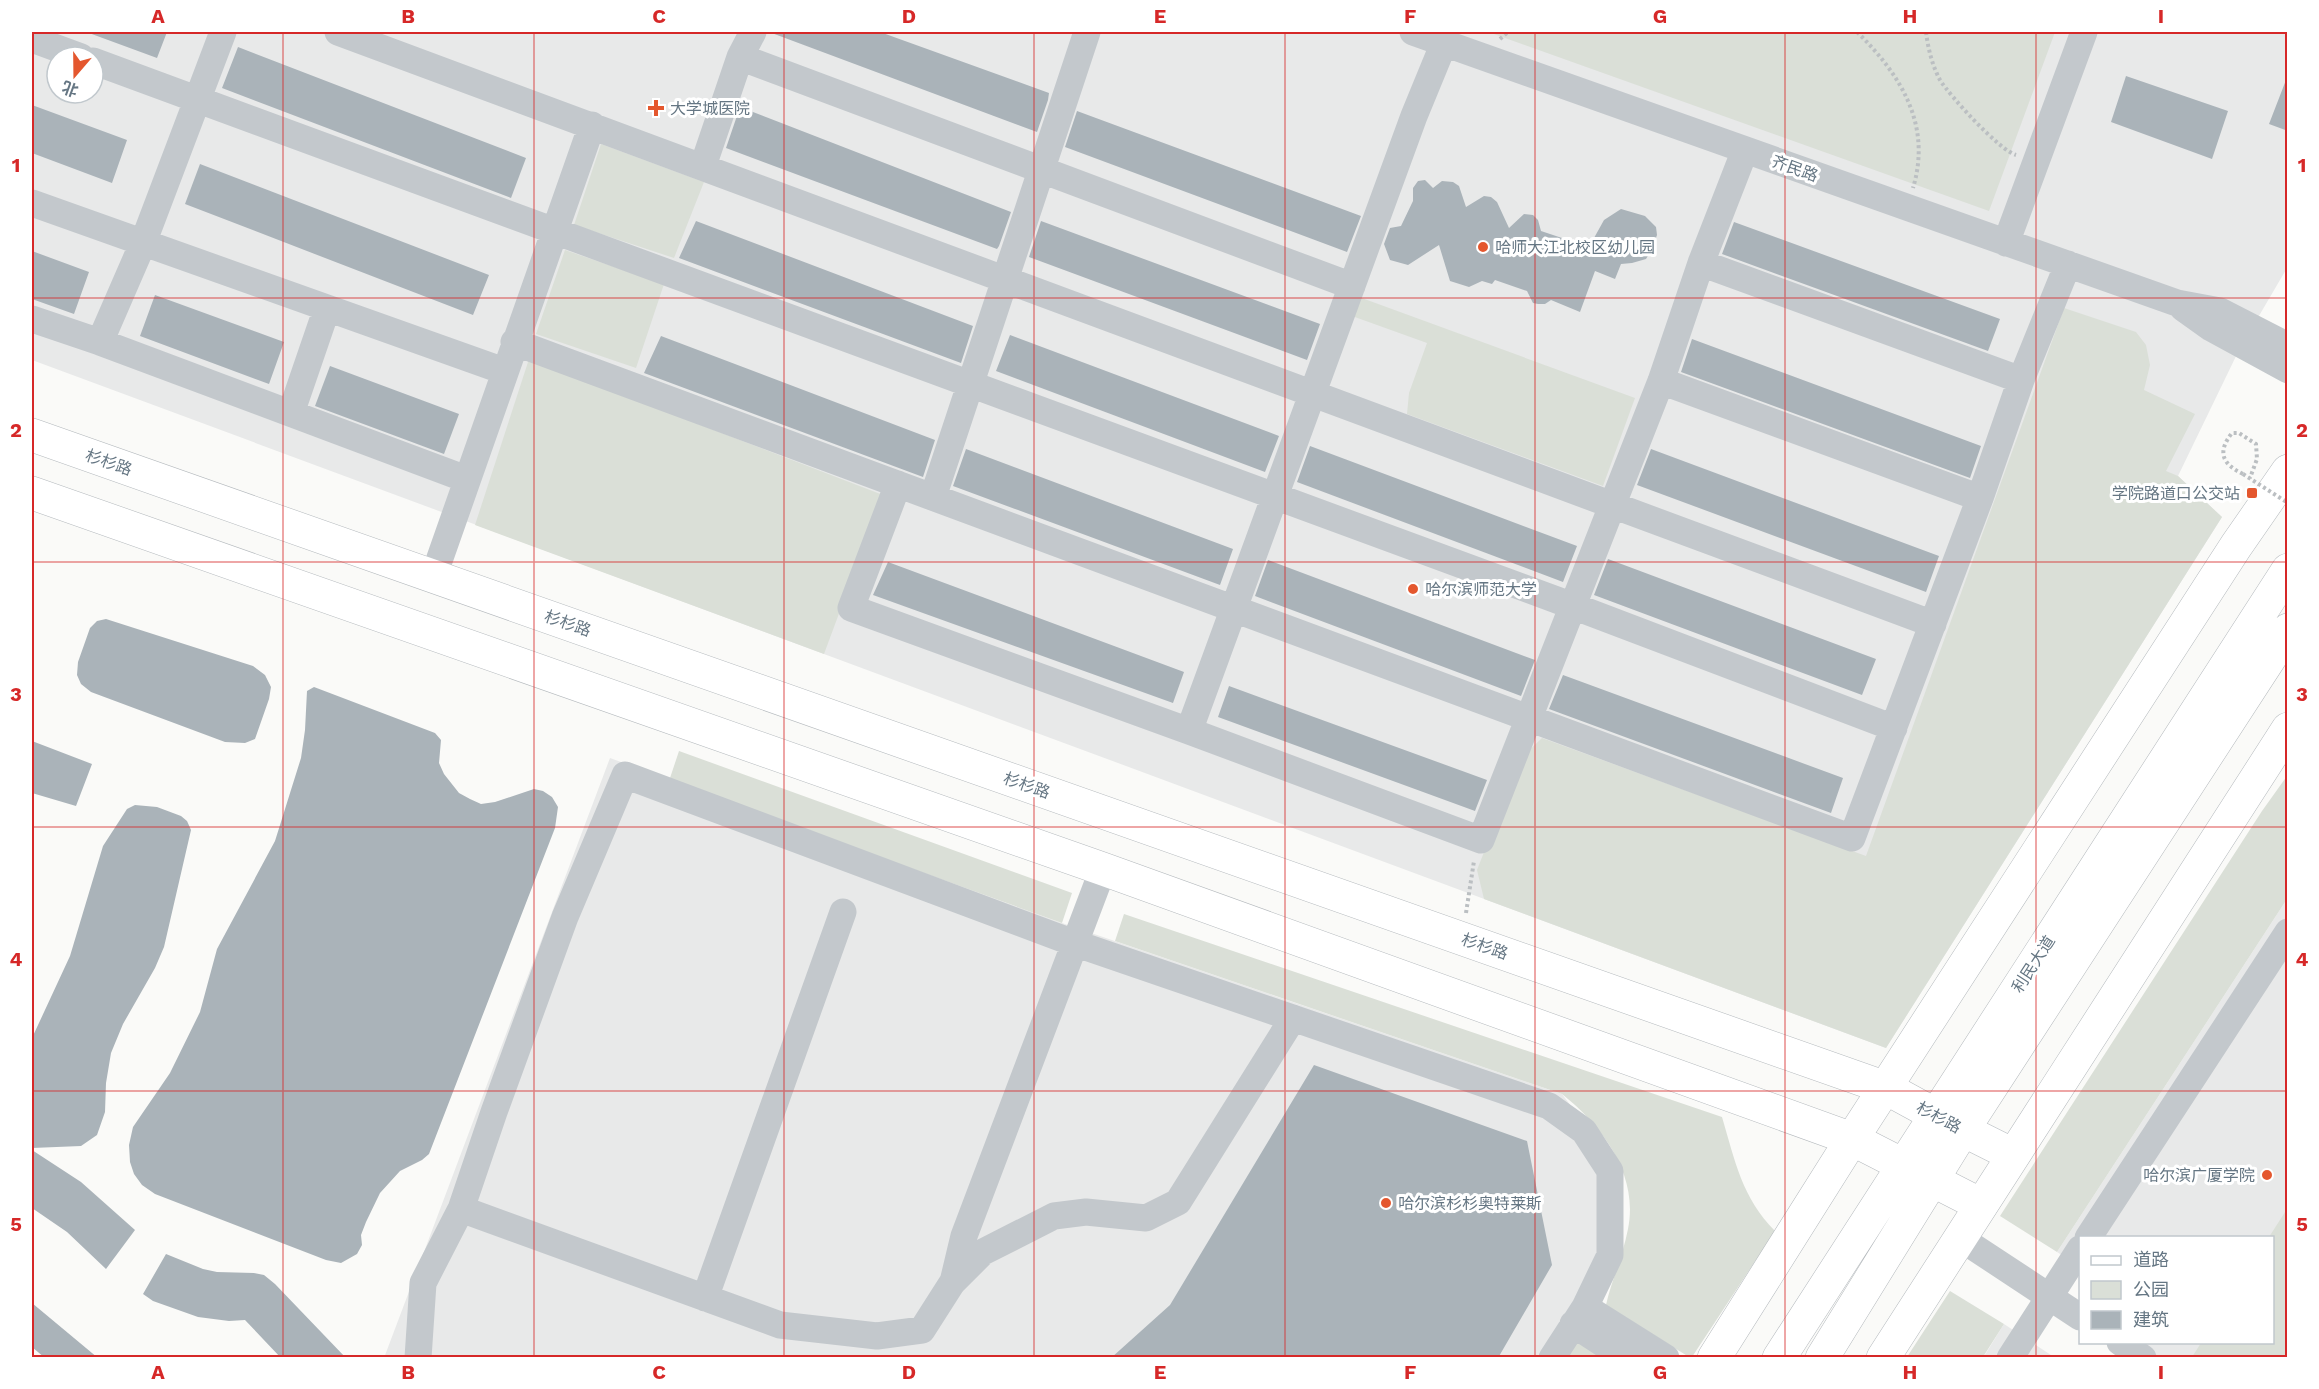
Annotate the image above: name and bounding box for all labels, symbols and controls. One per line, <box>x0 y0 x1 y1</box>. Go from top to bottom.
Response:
text: A <box>151 4 165 28</box>
text: B <box>401 4 415 28</box>
text: C <box>652 4 666 28</box>
text: D <box>902 4 916 28</box>
text: E <box>1154 4 1166 28</box>
text: F <box>1404 4 1416 28</box>
text: G <box>1653 4 1667 28</box>
text: H <box>1903 4 1917 28</box>
text: I <box>2158 4 2164 28</box>
north arrow <box>45 45 105 105</box>
text: 北 <box>59 77 81 100</box>
marker: 大学城医院 <box>647 99 665 117</box>
place label: 大学城医院 <box>670 99 750 118</box>
street label: 齐民路 <box>1769 151 1821 186</box>
text: 1 <box>12 153 20 177</box>
text: 1 <box>2298 153 2306 177</box>
place label: 哈师大江北校区幼儿园 <box>1495 238 1655 257</box>
marker: 哈师大江北校区幼儿园 <box>1476 240 1490 254</box>
text: 2 <box>10 418 22 442</box>
text: 2 <box>2296 418 2308 442</box>
street label: 杉杉路 <box>83 446 135 479</box>
place label: 学院路道口公交站 <box>2112 484 2240 503</box>
marker: 学院路道口公交站 <box>2245 486 2259 500</box>
place label: 哈尔滨师范大学 <box>1425 580 1537 599</box>
marker: 哈尔滨师范大学 <box>1406 582 1420 596</box>
street label: 杉杉路 <box>542 607 594 640</box>
text: 3 <box>10 682 22 706</box>
text: 3 <box>2296 682 2308 706</box>
street label: 杉杉路 <box>1001 769 1053 802</box>
street label: 杉杉路 <box>1459 930 1511 963</box>
street label: 利民大道 <box>2008 932 2059 996</box>
text: 4 <box>10 947 23 971</box>
text: 4 <box>2296 947 2309 971</box>
street label: 杉杉路 <box>1913 1098 1964 1137</box>
place label: 哈尔滨广厦学院 <box>2143 1166 2255 1185</box>
marker: 哈尔滨广厦学院 <box>2260 1168 2274 1182</box>
place label: 哈尔滨杉杉奥特莱斯 <box>1398 1194 1542 1213</box>
marker: 哈尔滨杉杉奥特莱斯 <box>1379 1196 1393 1210</box>
text: 5 <box>10 1212 22 1236</box>
text: 5 <box>2296 1212 2308 1236</box>
legend <box>2079 1236 2274 1344</box>
text: 道路 <box>2133 1249 2169 1270</box>
text: 公园 <box>2133 1279 2169 1300</box>
text: 建筑 <box>2133 1309 2169 1330</box>
text: A <box>151 1360 165 1384</box>
text: B <box>401 1360 415 1384</box>
text: C <box>652 1360 666 1384</box>
text: D <box>902 1360 916 1384</box>
text: E <box>1154 1360 1166 1384</box>
text: F <box>1404 1360 1416 1384</box>
text: G <box>1653 1360 1667 1384</box>
text: H <box>1903 1360 1917 1384</box>
text: I <box>2158 1360 2164 1384</box>

